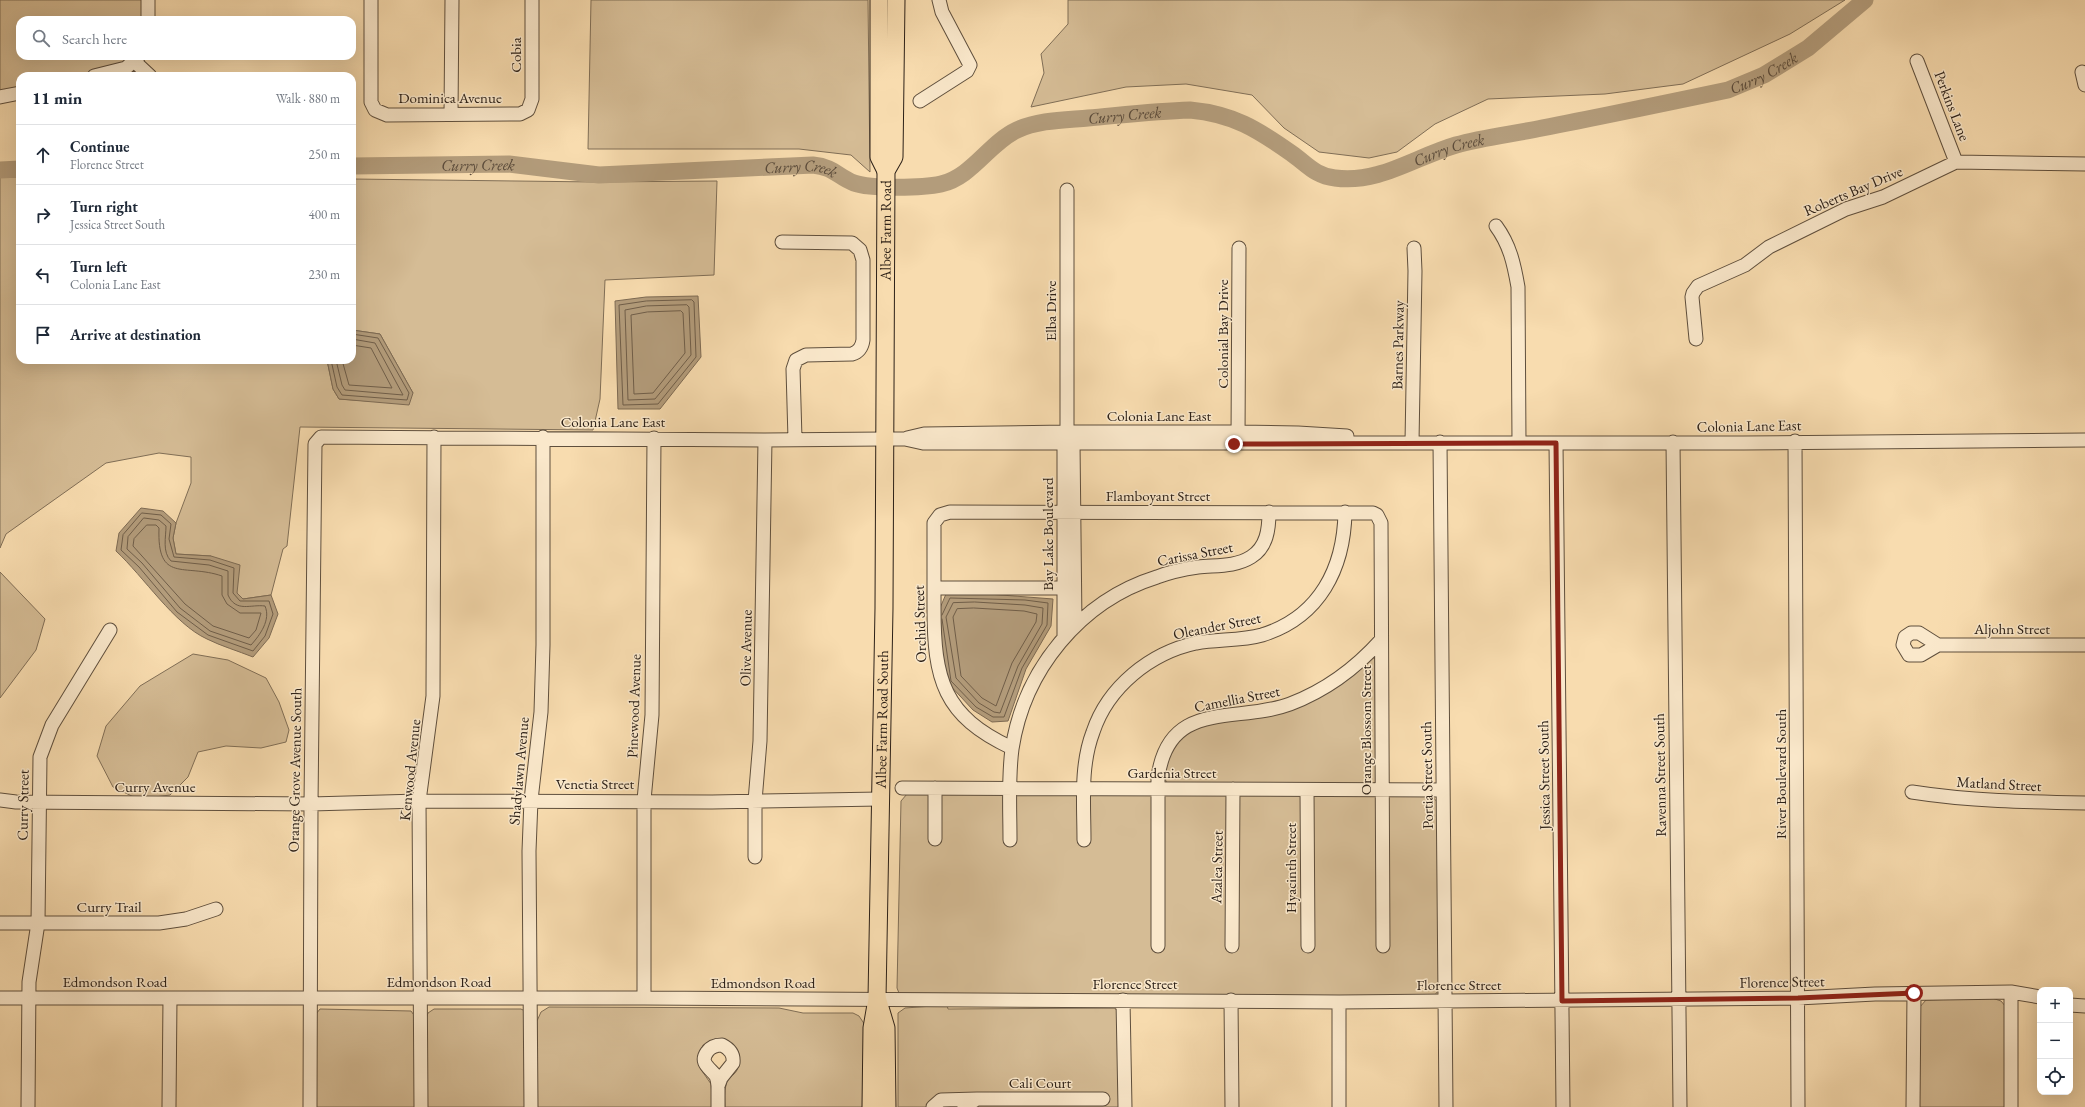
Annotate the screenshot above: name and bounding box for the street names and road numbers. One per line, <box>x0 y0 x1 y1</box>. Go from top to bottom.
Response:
street label: Cobia <box>506 37 525 73</box>
street label: Perkins Lane <box>1930 68 1975 144</box>
street label: Dominica Avenue <box>398 88 502 107</box>
street label: Roberts Bay Drive <box>1801 161 1905 220</box>
street label: Albee Farm Road <box>875 180 895 282</box>
street label: Colonial Bay Drive <box>1213 279 1232 389</box>
street label: Elba Drive <box>1041 281 1060 341</box>
street label: Barnes Parkway <box>1387 300 1408 390</box>
street label: Colonia Lane East <box>1107 406 1212 425</box>
street label: Colonia Lane East <box>561 412 666 431</box>
street label: Colonia Lane East <box>1697 415 1802 436</box>
street label: Bay Lake Boulevard <box>1038 477 1057 591</box>
street label: Flamboyant Street <box>1106 486 1211 505</box>
street label: Carissa Street <box>1155 537 1235 570</box>
street label: Orchid Street <box>909 585 930 663</box>
street label: Oleander Street <box>1171 608 1263 643</box>
street label: Olive Avenue <box>735 609 756 687</box>
street label: Aljohn Street <box>1973 619 2050 638</box>
street label: Albee Farm Road South <box>871 650 892 790</box>
street label: Pinewood Avenue <box>622 653 645 758</box>
street label: Orange Blossom Street <box>1356 665 1375 795</box>
street label: Camellia Street <box>1192 681 1282 716</box>
street label: Orange Grove Avenue South <box>284 687 305 853</box>
street label: River Boulevard South <box>1771 708 1790 839</box>
street label: Ravenna Street South <box>1649 713 1670 837</box>
street label: Shadylawn Avenue <box>504 716 533 826</box>
street label: Kenwood Avenue <box>395 718 424 822</box>
street label: Jessica Street South <box>1533 720 1554 832</box>
street label: Portia Street South <box>1416 721 1437 829</box>
street label: Gardenia Street <box>1128 763 1217 782</box>
street label: Curry Street <box>12 769 33 841</box>
street label: Matland Street <box>1956 772 2042 795</box>
street label: Venetia Street <box>556 774 635 793</box>
street label: Curry Avenue <box>114 777 196 796</box>
street label: Hyacinth Street <box>1281 822 1300 913</box>
street label: Azalea Street <box>1206 830 1227 905</box>
street label: Curry Trail <box>77 897 142 916</box>
street label: Florence Street <box>1739 971 1825 992</box>
street label: Edmondson Road <box>63 972 168 991</box>
street label: Edmondson Road <box>387 972 492 991</box>
street label: Edmondson Road <box>711 973 816 992</box>
street label: Florence Street <box>1092 974 1178 993</box>
street label: Florence Street <box>1416 975 1502 994</box>
street label: Cali Court <box>1009 1073 1072 1092</box>

